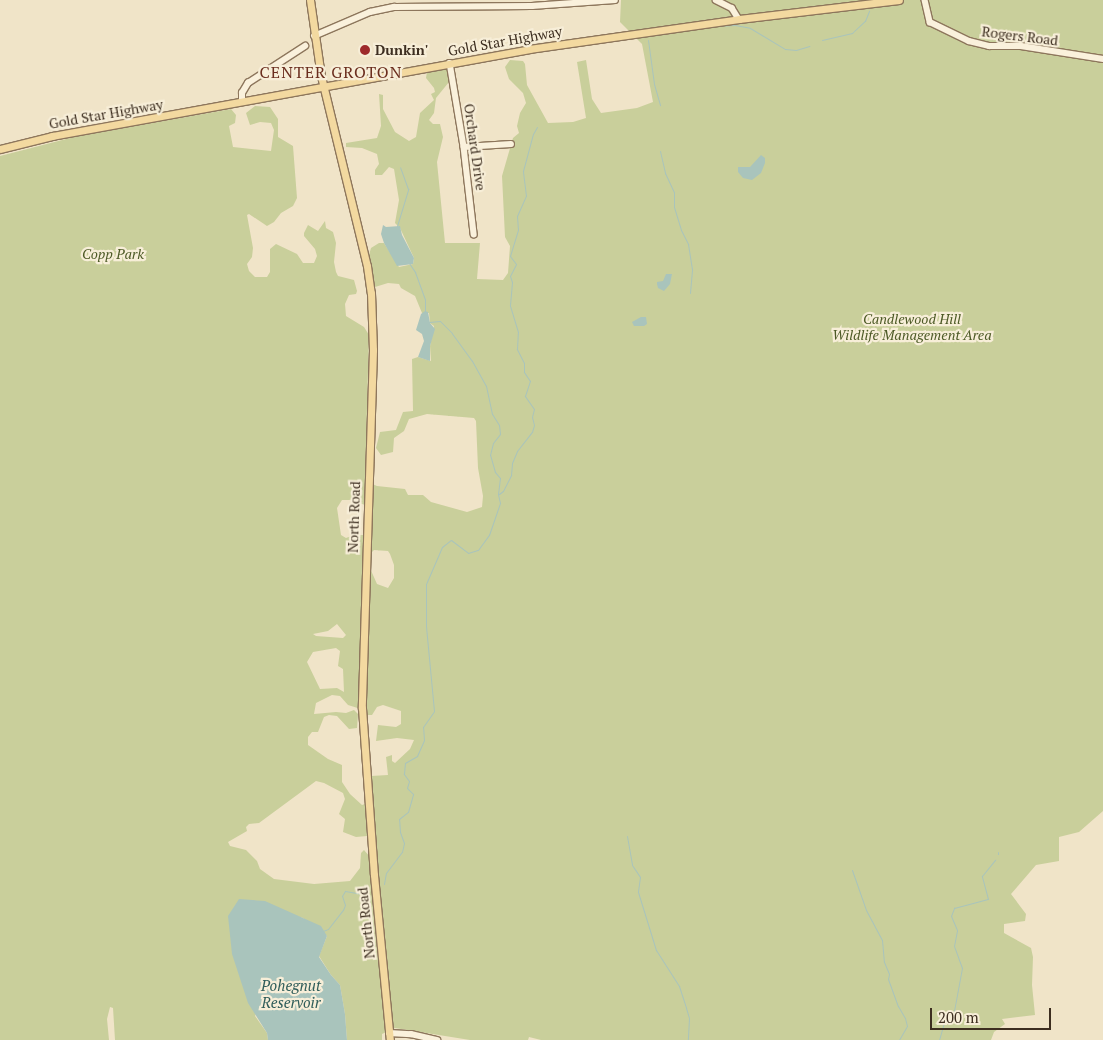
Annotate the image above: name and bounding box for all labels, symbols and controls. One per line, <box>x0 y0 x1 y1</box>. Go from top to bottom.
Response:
street label: Gold Star Highway <box>447 23 563 59</box>
street label: Rogers Road <box>981 23 1059 49</box>
place label: Dunkin' <box>375 42 428 58</box>
marker: Dunkin' <box>359 44 371 56</box>
district label: CENTER GROTON <box>258 62 404 82</box>
street label: Gold Star Highway <box>48 96 164 132</box>
street label: Orchard Drive <box>461 103 489 191</box>
park label: Copp Park <box>82 246 144 262</box>
park label: Candlewood Hill Wildlife Management Area <box>832 311 992 344</box>
street label: North Road <box>344 481 364 553</box>
street label: North Road <box>354 887 378 959</box>
water label: Pohegnut Reservoir <box>261 976 321 1011</box>
scale bar <box>933 998 1054 1030</box>
text: 200 m <box>938 1007 979 1027</box>

